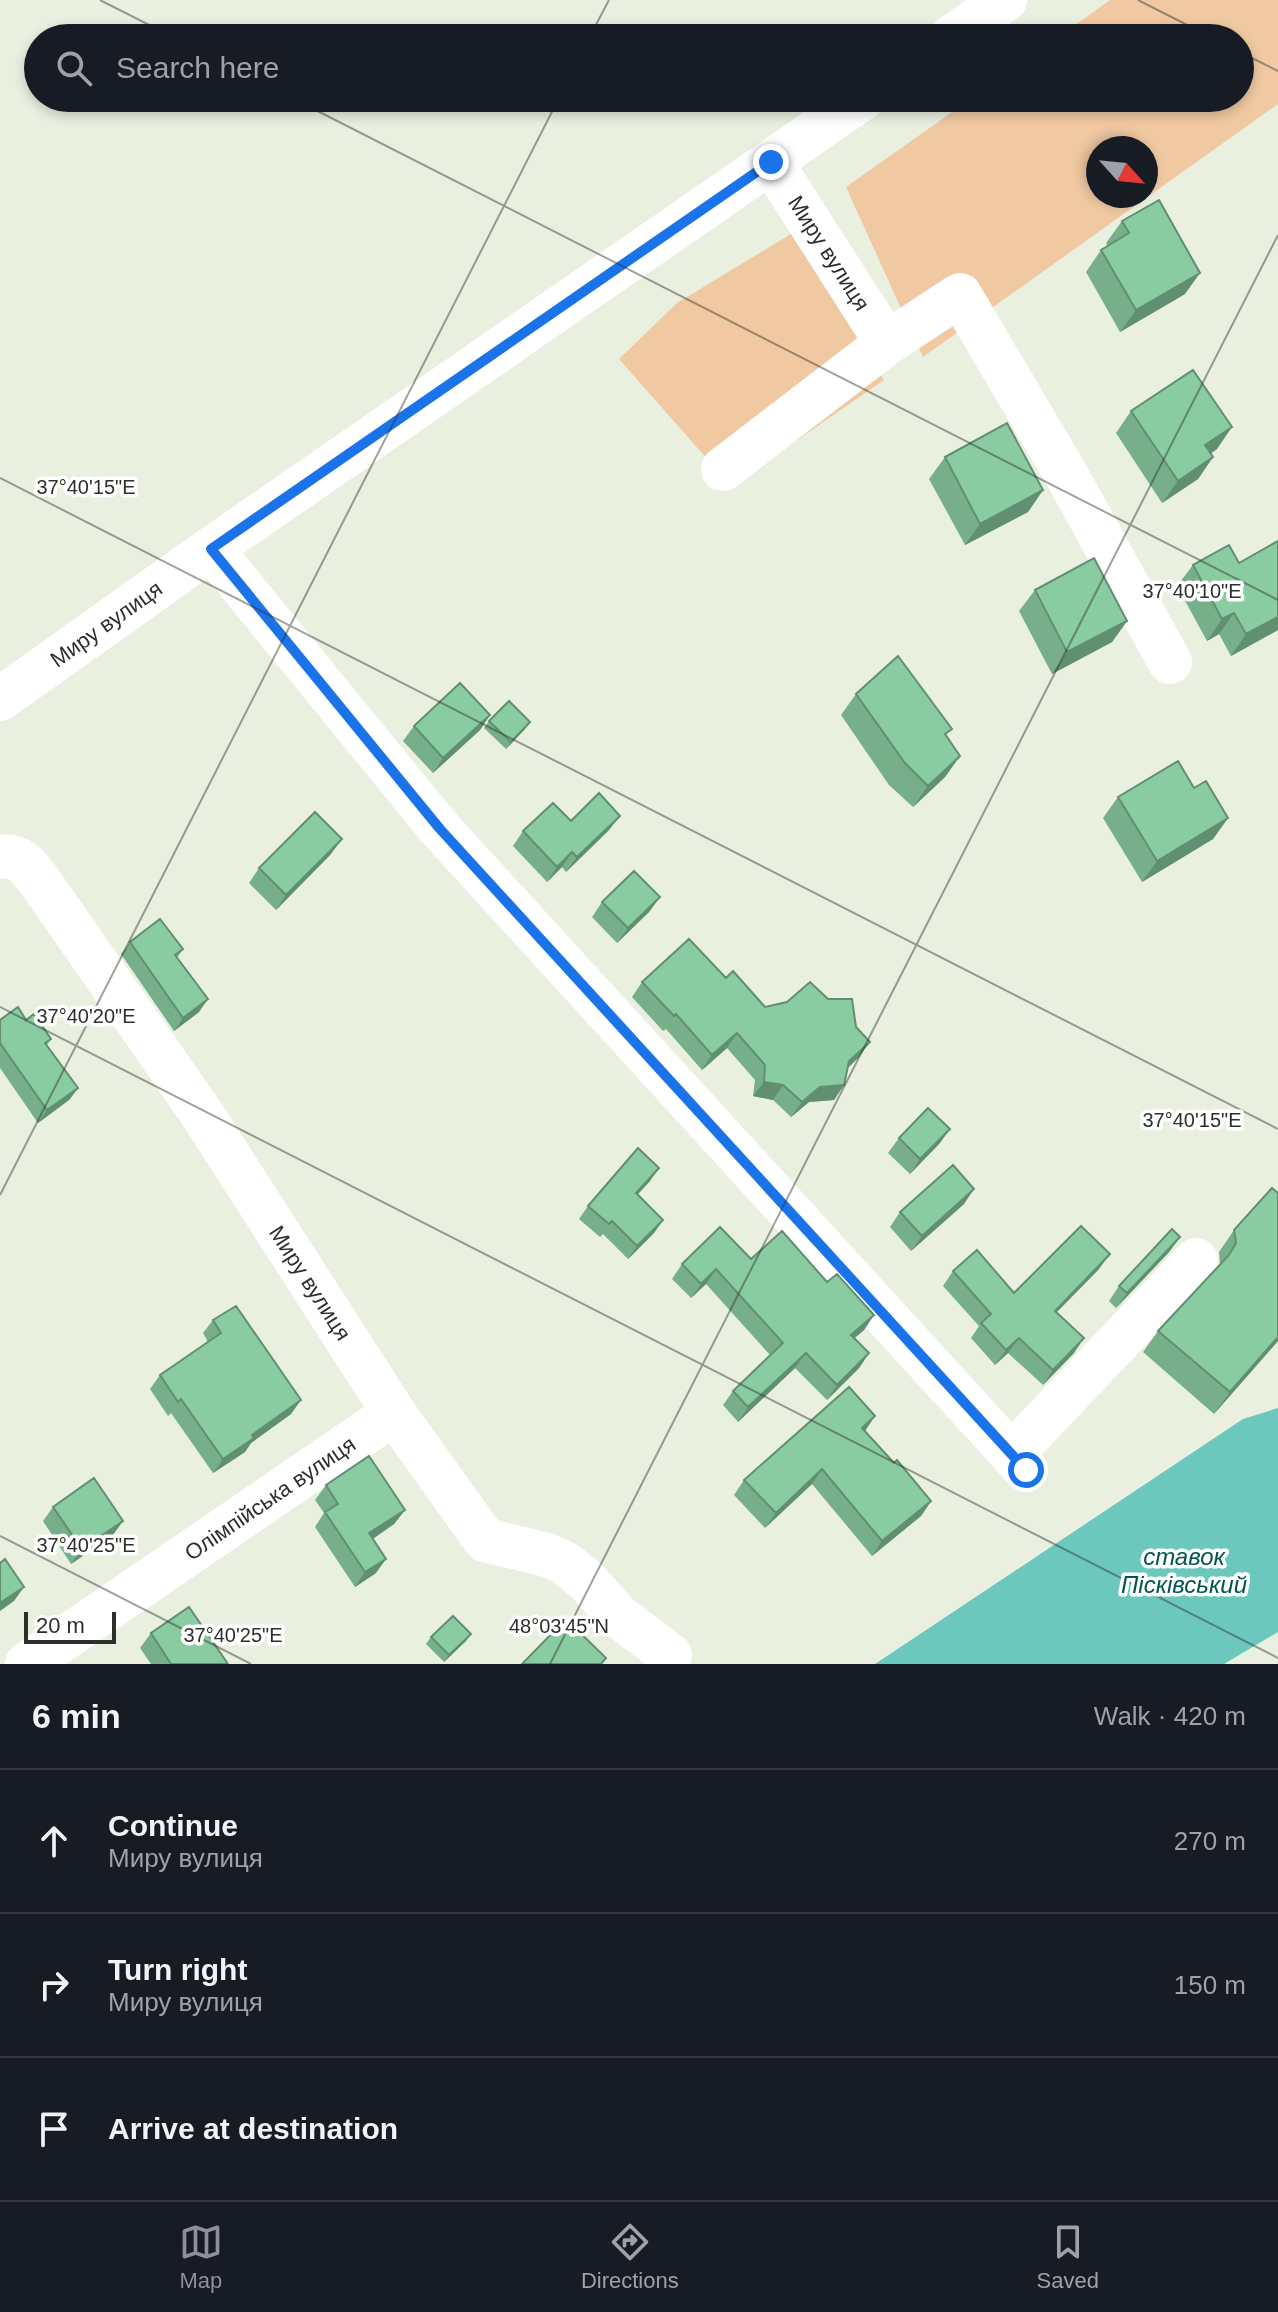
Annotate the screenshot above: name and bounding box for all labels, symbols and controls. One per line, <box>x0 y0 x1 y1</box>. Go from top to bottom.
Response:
search box <box>24 24 1254 112</box>
icon: search <box>52 46 96 90</box>
text: Search here <box>116 51 279 84</box>
north arrow <box>1086 136 1158 208</box>
route end <box>753 144 789 180</box>
street label: Миру вулиця <box>783 191 875 315</box>
text: 37°40'15"E <box>37 476 136 498</box>
street label: Миру вулиця <box>45 575 167 672</box>
text: 37°40'10"E <box>1143 580 1242 602</box>
text: 37°40'20"E <box>37 1005 136 1027</box>
text: 37°40'15"E <box>1143 1109 1242 1131</box>
street label: Миру вулиця <box>264 1221 356 1345</box>
street label: Олімпійська вулиця <box>180 1431 360 1565</box>
route start <box>1008 1452 1044 1488</box>
text: 37°40'25"E <box>37 1534 136 1556</box>
water label: ставок Пісківський <box>1121 1543 1247 1598</box>
scale bar <box>24 1608 116 1644</box>
text: 20 m <box>36 1613 85 1638</box>
text: 48°03'45"N <box>509 1615 609 1637</box>
text: 37°40'25"E <box>184 1624 283 1646</box>
text: 6 min <box>32 1697 121 1735</box>
text: Walk · 420 m <box>1094 1701 1246 1731</box>
text: Continue <box>108 1809 238 1842</box>
icon: ahead <box>32 1819 76 1863</box>
text: 270 m <box>1174 1826 1246 1856</box>
text: Миру вулиця <box>108 1843 263 1873</box>
text: Turn right <box>108 1953 247 1986</box>
icon: right <box>32 1963 76 2007</box>
text: 150 m <box>1174 1970 1246 2000</box>
text: Миру вулиця <box>108 1987 263 2017</box>
icon: arrive <box>32 2107 76 2151</box>
text: Arrive at destination <box>108 2112 398 2145</box>
tab: Map <box>179 2220 223 2294</box>
tab: Directions <box>581 2220 679 2294</box>
tab: Saved <box>1037 2220 1099 2294</box>

